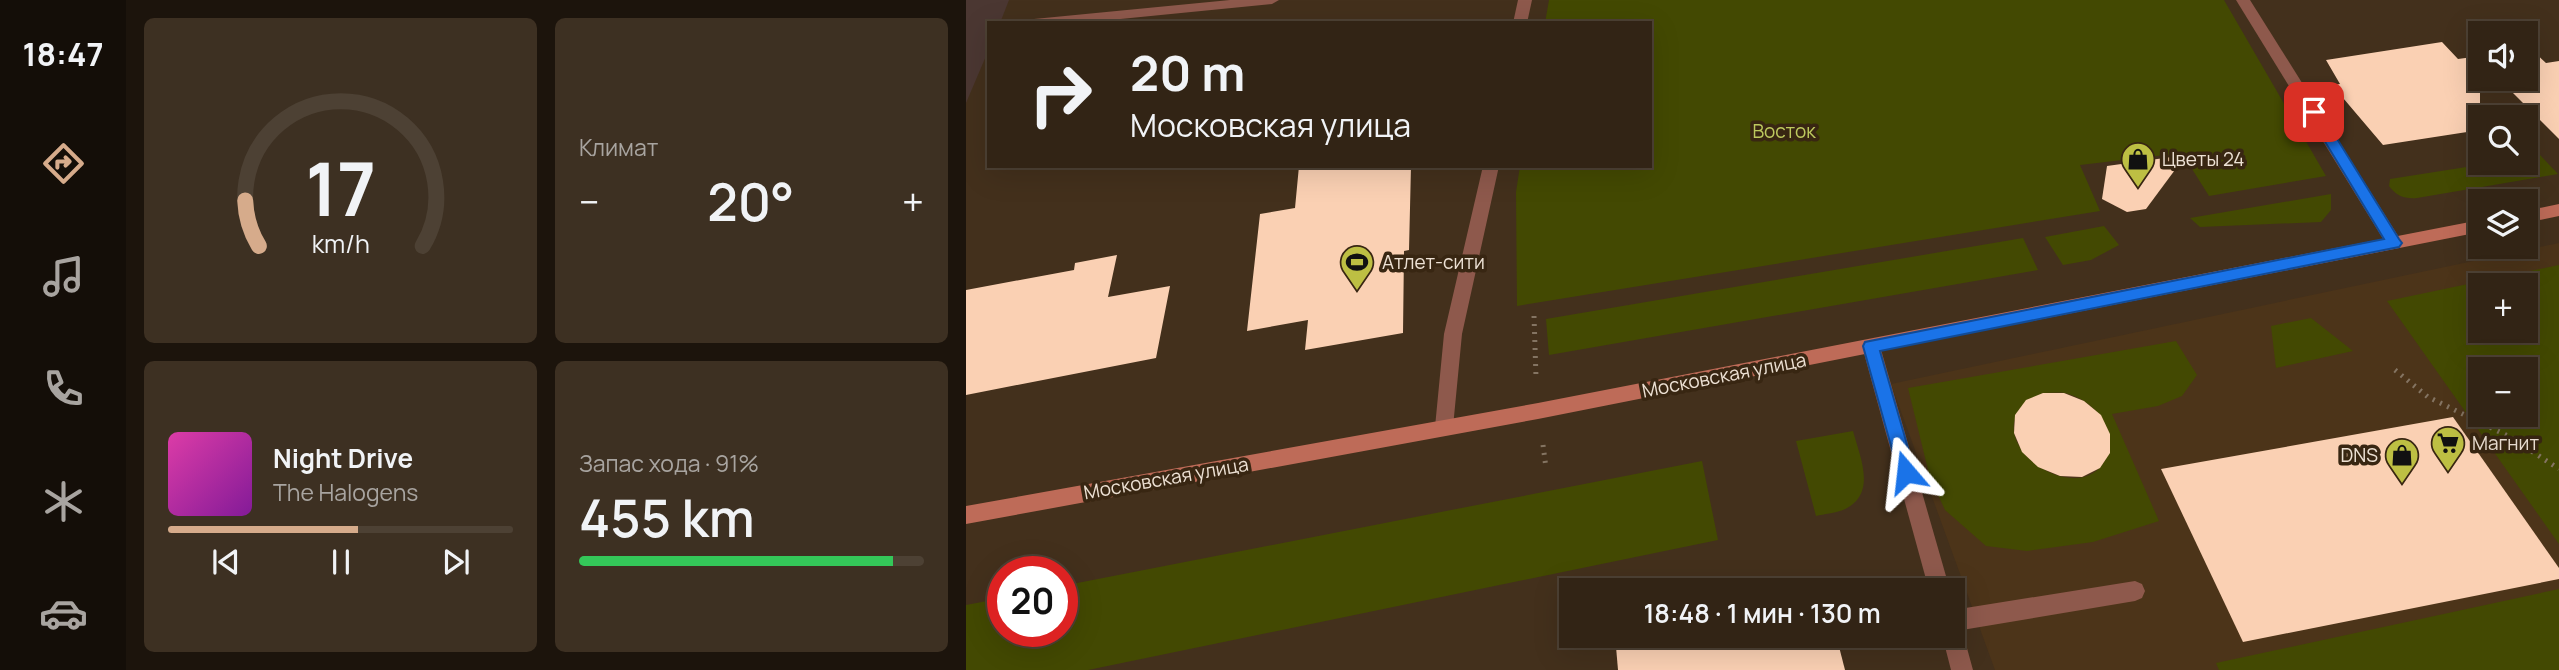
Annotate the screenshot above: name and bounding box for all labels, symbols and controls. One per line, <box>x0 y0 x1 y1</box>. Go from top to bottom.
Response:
map controls <box>2468 21 2538 427</box>
button: sound <box>2468 21 2538 91</box>
text: 18:47 <box>22 32 104 76</box>
text: 20 m <box>1130 39 1245 106</box>
icon: right <box>1015 49 1106 140</box>
pin <box>2284 82 2344 142</box>
icon: arrive <box>2295 93 2333 131</box>
text: Московская улица <box>1130 103 1411 147</box>
button: search <box>2468 105 2538 175</box>
park label: Восток <box>1752 118 1816 144</box>
text: Климат <box>579 131 658 163</box>
icon: directions <box>39 139 88 188</box>
text: 17 <box>305 139 376 239</box>
shop icon: Цветы 24 <box>2119 140 2157 189</box>
place label: Цветы 24 <box>2162 146 2245 172</box>
text: 20° <box>707 166 794 237</box>
text: − <box>579 175 600 227</box>
text: + <box>902 175 924 227</box>
button: layers <box>2468 189 2538 259</box>
text: km/h <box>311 226 370 261</box>
sports icon: Атлет-сити <box>1338 243 1376 292</box>
place label: Атлет-сити <box>1382 249 1485 275</box>
icon: music <box>39 252 88 301</box>
button: + <box>2468 273 2538 343</box>
street label: Московская улица <box>1640 346 1808 404</box>
button: − <box>2468 357 2538 427</box>
icon: phone <box>39 364 88 413</box>
supermarket icon: Магнит <box>2429 424 2467 473</box>
place label: Магнит <box>2472 430 2539 456</box>
position arrow <box>1869 435 1943 509</box>
shop icon: DNS <box>2383 436 2421 485</box>
text: Night Drive <box>273 440 413 476</box>
place label: DNS <box>2341 442 2378 468</box>
text: Запас хода · 91% <box>579 447 759 479</box>
street label: Московская улица <box>1082 451 1250 505</box>
text: The Halogens <box>273 476 418 508</box>
icon: climate <box>39 477 88 526</box>
text: 455 km <box>579 482 755 553</box>
icon: previous <box>207 543 245 581</box>
icon: pause <box>322 543 360 581</box>
icon: next <box>437 543 475 581</box>
speed limit sign: 20 <box>987 556 1078 647</box>
icon: car <box>39 589 88 638</box>
text: 18:48 · 1 мин · 130 m <box>1643 595 1881 631</box>

